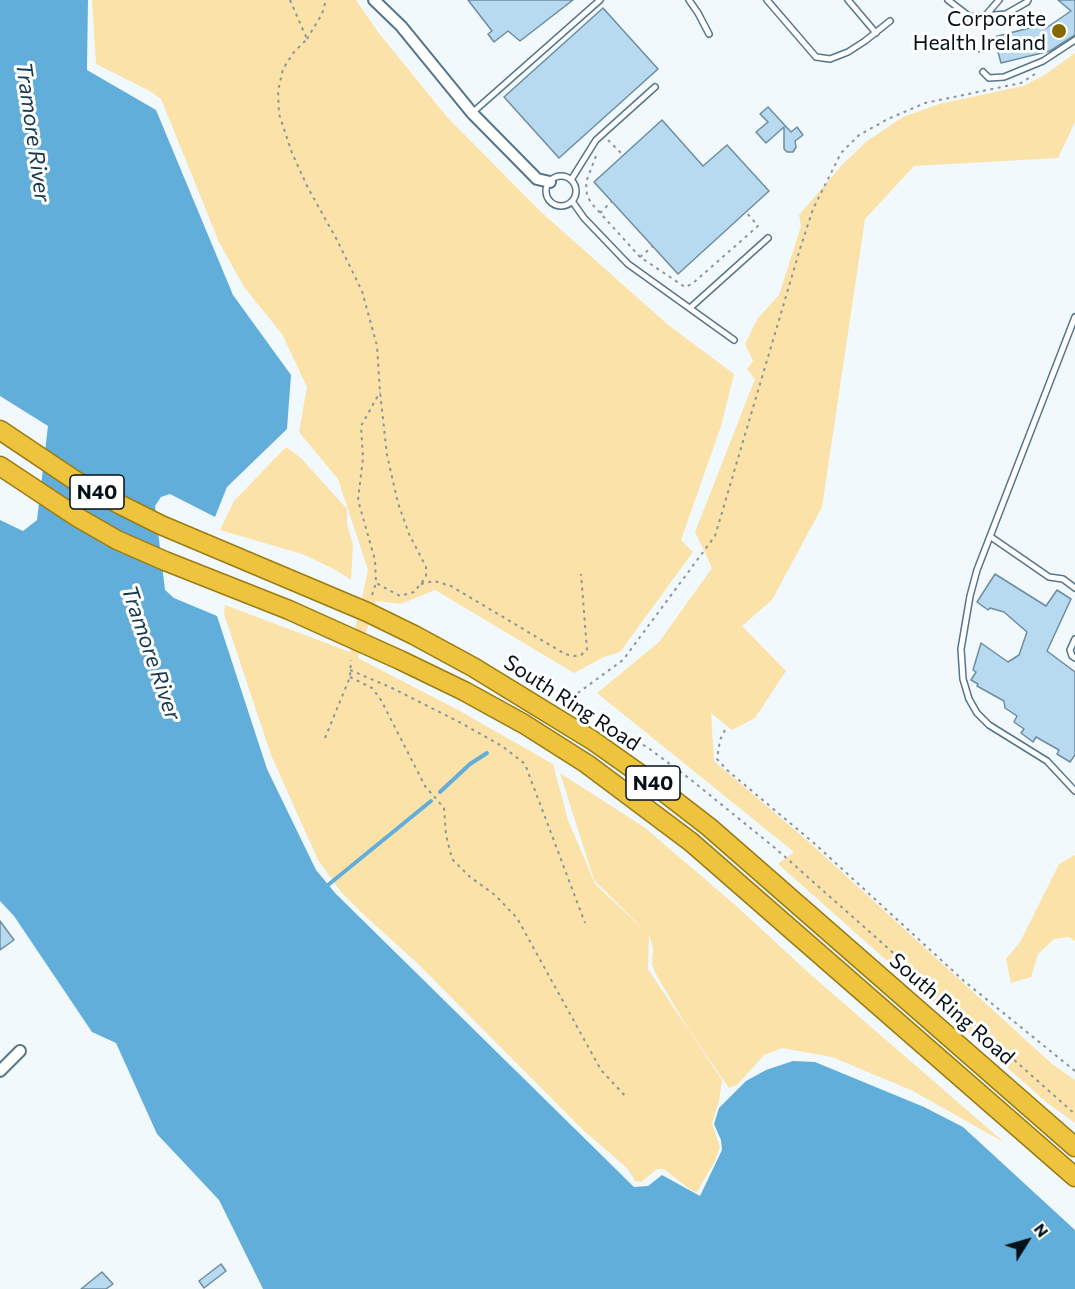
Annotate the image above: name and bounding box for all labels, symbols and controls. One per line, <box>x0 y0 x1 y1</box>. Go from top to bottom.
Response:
place label: Corporate Health Ireland <box>913 6 1046 56</box>
marker: Corporate Health Ireland <box>1050 22 1068 40</box>
water label: Tramore River <box>10 60 56 204</box>
road number: N40 <box>70 475 124 509</box>
water label: Tramore River <box>116 582 186 724</box>
street label: South Ring Road <box>499 650 645 756</box>
road number: N40 <box>626 766 680 800</box>
street label: South Ring Road <box>884 948 1020 1070</box>
north arrow <box>997 1211 1057 1271</box>
text: N <box>1031 1219 1053 1240</box>

